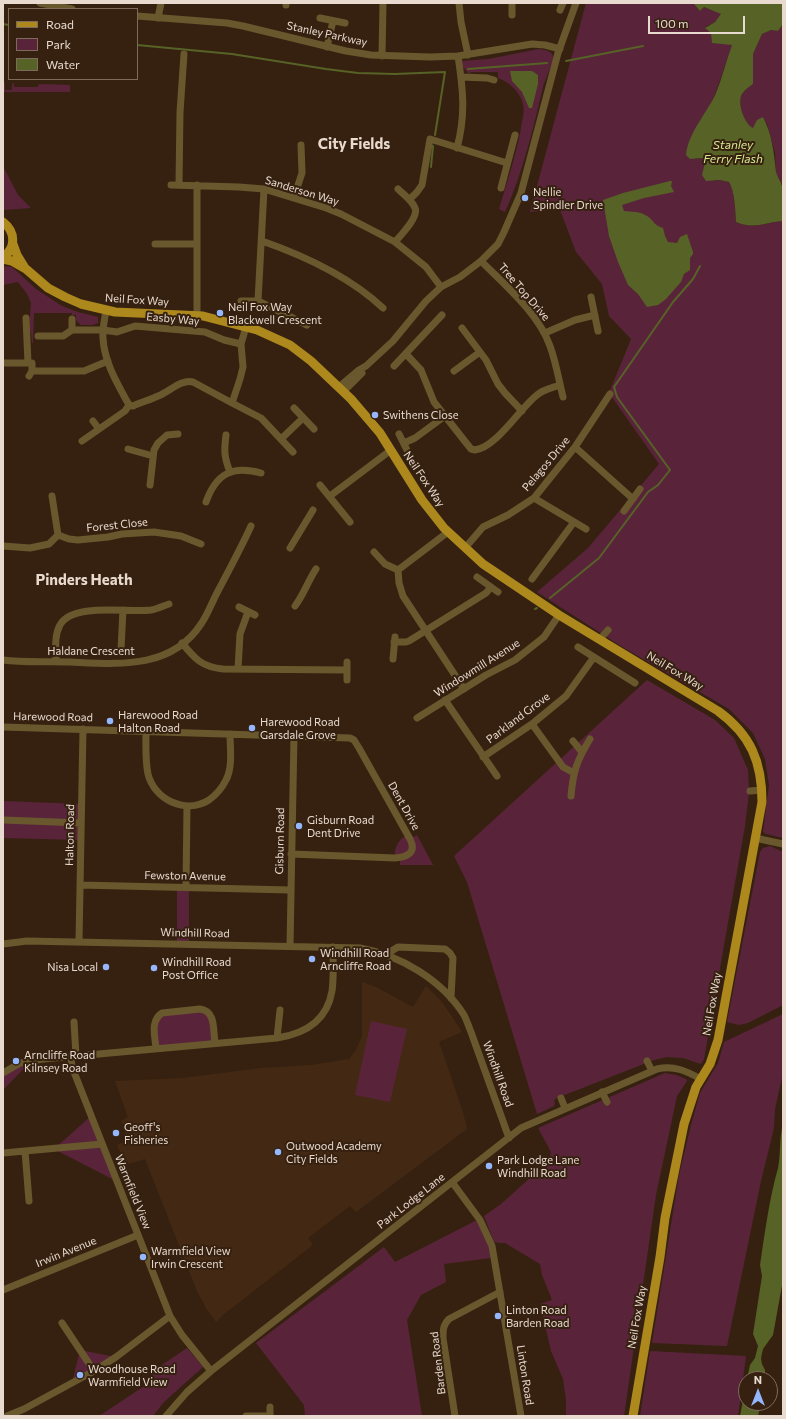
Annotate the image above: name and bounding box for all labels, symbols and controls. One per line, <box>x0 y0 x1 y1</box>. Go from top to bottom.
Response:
legend <box>8 8 138 80</box>
scale bar <box>650 8 747 34</box>
text: 100 m <box>655 16 689 30</box>
text: Road <box>46 17 74 31</box>
street label: Stanley Parkway <box>285 19 369 49</box>
text: Park <box>46 37 71 51</box>
text: Water <box>46 57 80 71</box>
district label: City Fields <box>318 135 390 153</box>
water label: Stanley Ferry Flash <box>703 138 763 166</box>
street label: Sanderson Way <box>263 173 341 209</box>
place label: Nellie Spindler Drive <box>533 185 603 211</box>
marker: Nellie Spindler Drive <box>520 193 530 203</box>
street label: Tree Top Drive <box>495 260 553 324</box>
street label: Neil Fox Way <box>105 291 169 309</box>
place label: Neil Fox Way Blackwell Crescent <box>228 300 322 326</box>
marker: Neil Fox Way Blackwell Crescent <box>215 308 225 318</box>
street label: Easby Way <box>146 310 200 328</box>
place label: Swithens Close <box>383 408 458 422</box>
marker: Swithens Close <box>370 410 380 420</box>
street label: Pelagos Drive <box>519 434 573 494</box>
street label: Neil Fox Way <box>401 449 447 509</box>
street label: Forest Close <box>86 515 148 535</box>
district label: Pinders Heath <box>35 571 133 589</box>
street label: Windowmill Avenue <box>432 636 522 700</box>
street label: Haldane Crescent <box>47 644 135 658</box>
street label: Neil Fox Way <box>644 649 706 693</box>
street label: Parkland Grove <box>484 690 552 746</box>
place label: Harewood Road Halton Road <box>118 708 198 734</box>
street label: Harewood Road <box>13 710 93 724</box>
place label: Harewood Road Garsdale Grove <box>260 715 340 741</box>
marker: Harewood Road Halton Road <box>105 716 115 726</box>
marker: Harewood Road Garsdale Grove <box>247 723 257 733</box>
street label: Dent Drive <box>385 779 423 833</box>
street label: Halton Road <box>63 804 77 866</box>
street label: Gisburn Road <box>273 807 287 875</box>
place label: Gisburn Road Dent Drive <box>307 813 374 839</box>
marker: Gisburn Road Dent Drive <box>294 821 304 831</box>
street label: Fewston Avenue <box>144 869 226 883</box>
street label: Windhill Road <box>160 926 230 940</box>
place label: Windhill Road Arncliffe Road <box>320 946 391 972</box>
marker: Windhill Road Arncliffe Road <box>307 954 317 964</box>
place label: Windhill Road Post Office <box>162 955 231 981</box>
place label: Nisa Local <box>47 960 98 974</box>
marker: Nisa Local <box>101 962 111 972</box>
marker: Windhill Road Post Office <box>149 963 159 973</box>
street label: Neil Fox Way <box>700 971 724 1037</box>
street label: Windhill Road <box>480 1039 516 1109</box>
place label: Arncliffe Road Kilnsey Road <box>24 1048 95 1074</box>
marker: Arncliffe Road Kilnsey Road <box>11 1056 21 1066</box>
place label: Geoff's Fisheries <box>124 1120 168 1146</box>
marker: Geoff's Fisheries <box>111 1128 121 1138</box>
place label: Outwood Academy City Fields <box>286 1139 382 1165</box>
marker: Outwood Academy City Fields <box>273 1147 283 1157</box>
street label: Warmfield View <box>112 1153 154 1231</box>
place label: Park Lodge Lane Windhill Road <box>497 1153 579 1179</box>
marker: Park Lodge Lane Windhill Road <box>484 1161 494 1171</box>
street label: Park Lodge Lane <box>375 1170 447 1232</box>
street label: Irwin Avenue <box>34 1234 98 1270</box>
place label: Warmfield View Irwin Crescent <box>151 1244 230 1270</box>
marker: Warmfield View Irwin Crescent <box>138 1252 148 1262</box>
street label: Neil Fox Way <box>625 1284 649 1350</box>
place label: Linton Road Barden Road <box>506 1303 569 1329</box>
marker: Linton Road Barden Road <box>493 1311 503 1321</box>
street label: Barden Road <box>428 1331 448 1395</box>
street label: Linton Road <box>514 1344 536 1406</box>
place label: Woodhouse Road Warmfield View <box>88 1362 176 1388</box>
marker: Woodhouse Road Warmfield View <box>75 1370 85 1380</box>
north arrow <box>738 1371 778 1411</box>
text: N <box>754 1373 762 1386</box>

